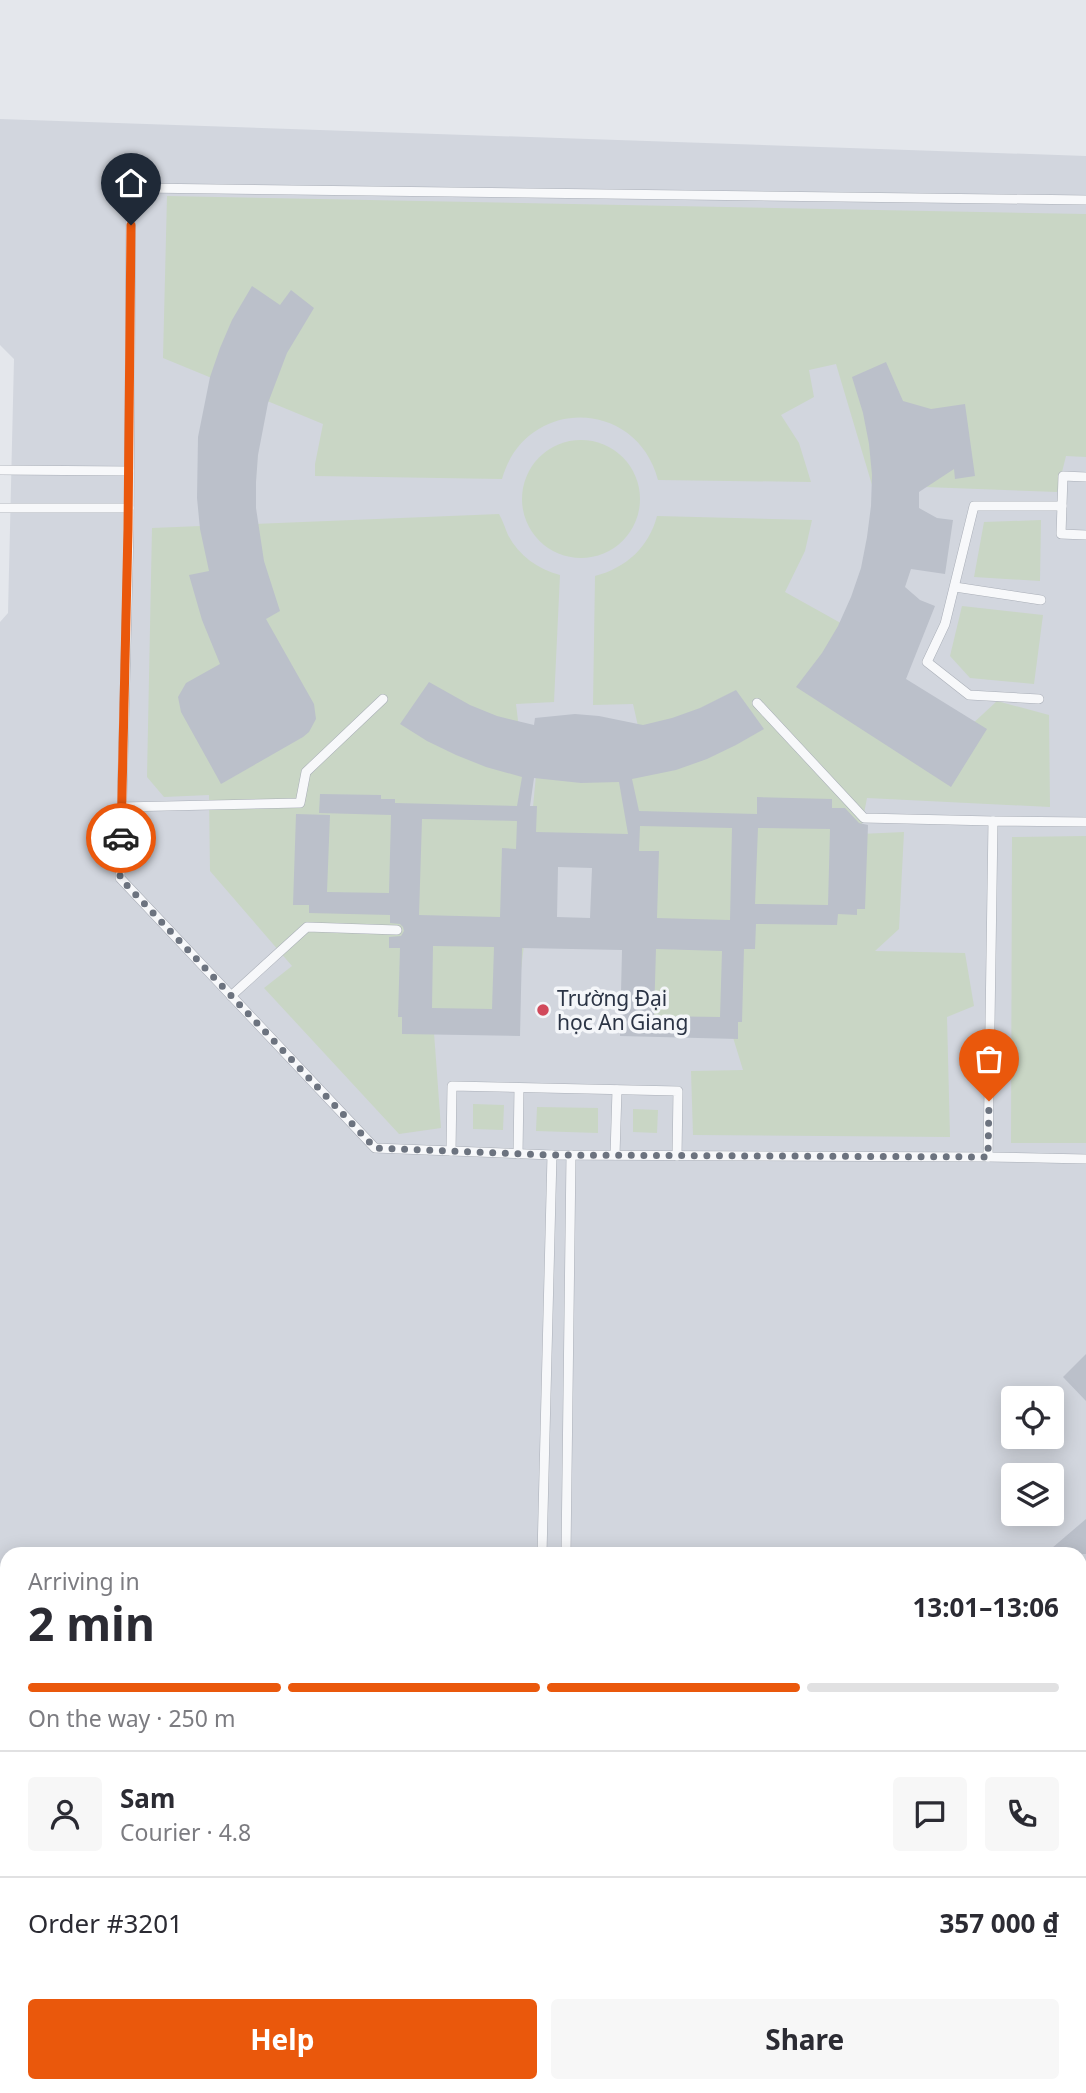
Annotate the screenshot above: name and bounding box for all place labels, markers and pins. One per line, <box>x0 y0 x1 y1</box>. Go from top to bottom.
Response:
pin <box>101 153 161 225</box>
place label: Trường Đại học An Giang <box>557 984 688 1036</box>
marker: Trường Đại học An Giang <box>535 1002 551 1018</box>
pin <box>959 1029 1019 1101</box>

